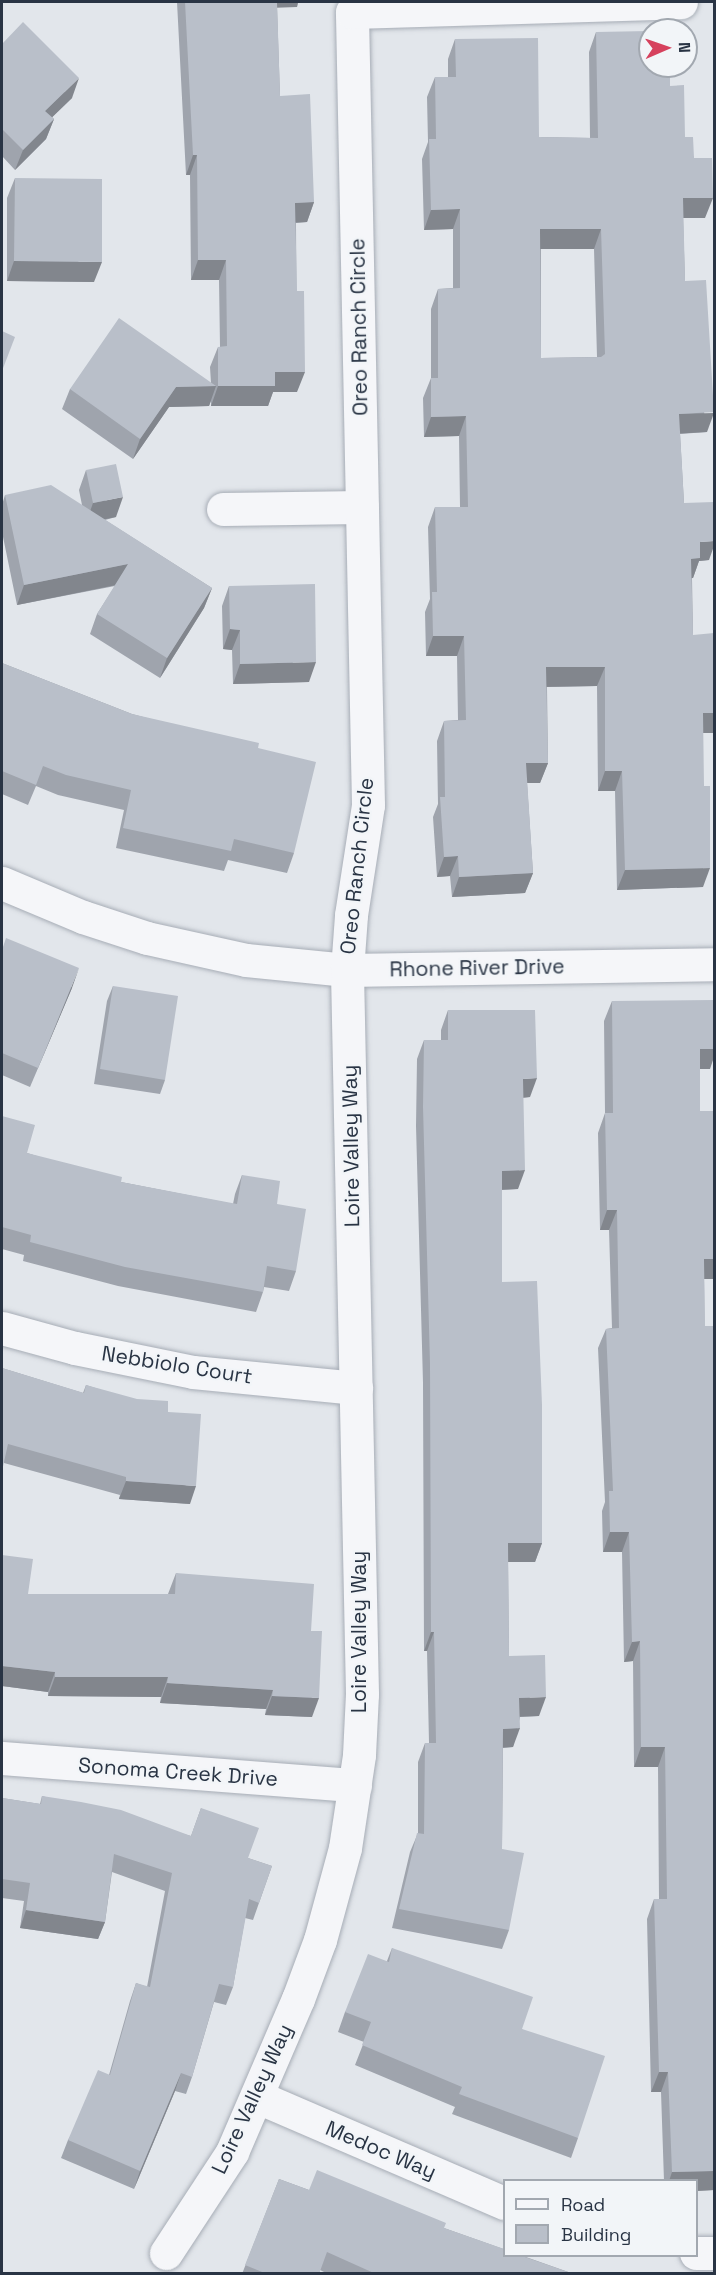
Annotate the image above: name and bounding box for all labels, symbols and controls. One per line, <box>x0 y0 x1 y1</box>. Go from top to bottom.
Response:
north arrow <box>638 18 698 78</box>
text: N <box>674 42 695 53</box>
street label: Oreo Ranch Circle <box>345 238 373 416</box>
street label: Oreo Ranch Circle <box>335 776 379 956</box>
street label: Rhone River Drive <box>389 954 565 982</box>
street label: Loire Valley Way <box>337 1064 365 1228</box>
street label: Nebbiolo Court <box>100 1341 254 1389</box>
street label: Loire Valley Way <box>346 1550 372 1714</box>
street label: Sonoma Creek Drive <box>77 1752 279 1792</box>
street label: Loire Valley Way <box>206 2020 298 2178</box>
street label: Medoc Way <box>322 2115 440 2185</box>
legend <box>503 2179 698 2257</box>
text: Road <box>561 2193 605 2216</box>
text: Building <box>561 2223 631 2246</box>

